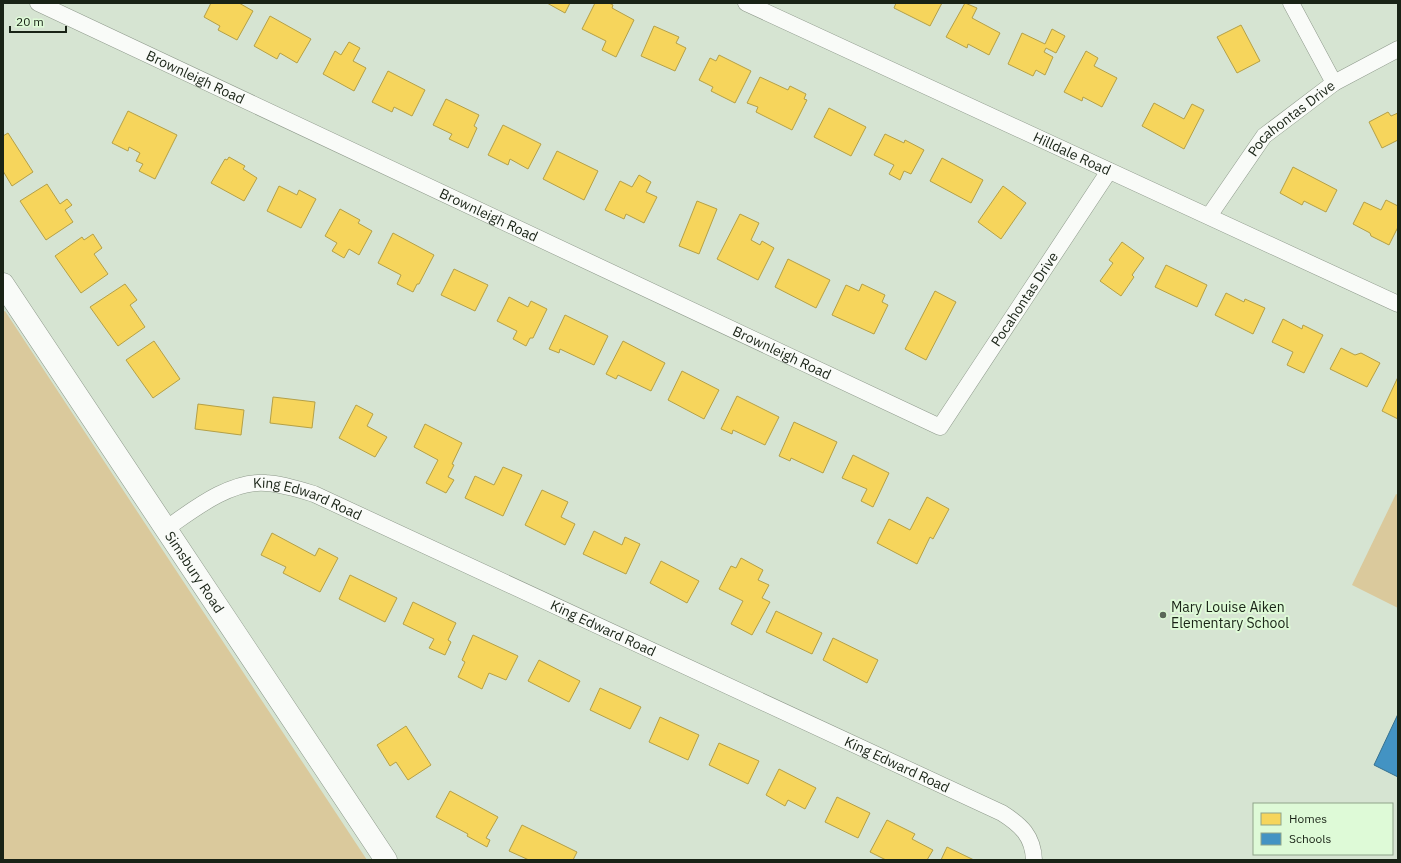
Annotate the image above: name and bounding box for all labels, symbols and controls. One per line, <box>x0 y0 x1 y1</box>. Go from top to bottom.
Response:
scale bar <box>10 8 66 34</box>
text: 20 m <box>16 14 44 29</box>
street label: Brownleigh Road <box>143 46 248 108</box>
street label: Pocahontas Drive <box>1244 76 1339 160</box>
street label: Hilldale Road <box>1030 128 1114 179</box>
street label: Brownleigh Road <box>437 184 541 246</box>
street label: Pocahontas Drive <box>987 248 1062 350</box>
street label: Brownleigh Road <box>730 322 834 384</box>
street label: King Edward Road <box>253 474 365 524</box>
street label: Simsbury Road <box>161 528 228 616</box>
street label: King Edward Road <box>548 596 659 660</box>
place label: Mary Louise Aiken Elementary School <box>1171 598 1289 632</box>
marker: Mary Louise Aiken Elementary School <box>1158 610 1168 620</box>
street label: King Edward Road <box>842 732 953 797</box>
legend <box>1253 803 1393 855</box>
text: Homes <box>1289 811 1327 826</box>
text: Schools <box>1289 831 1332 846</box>

